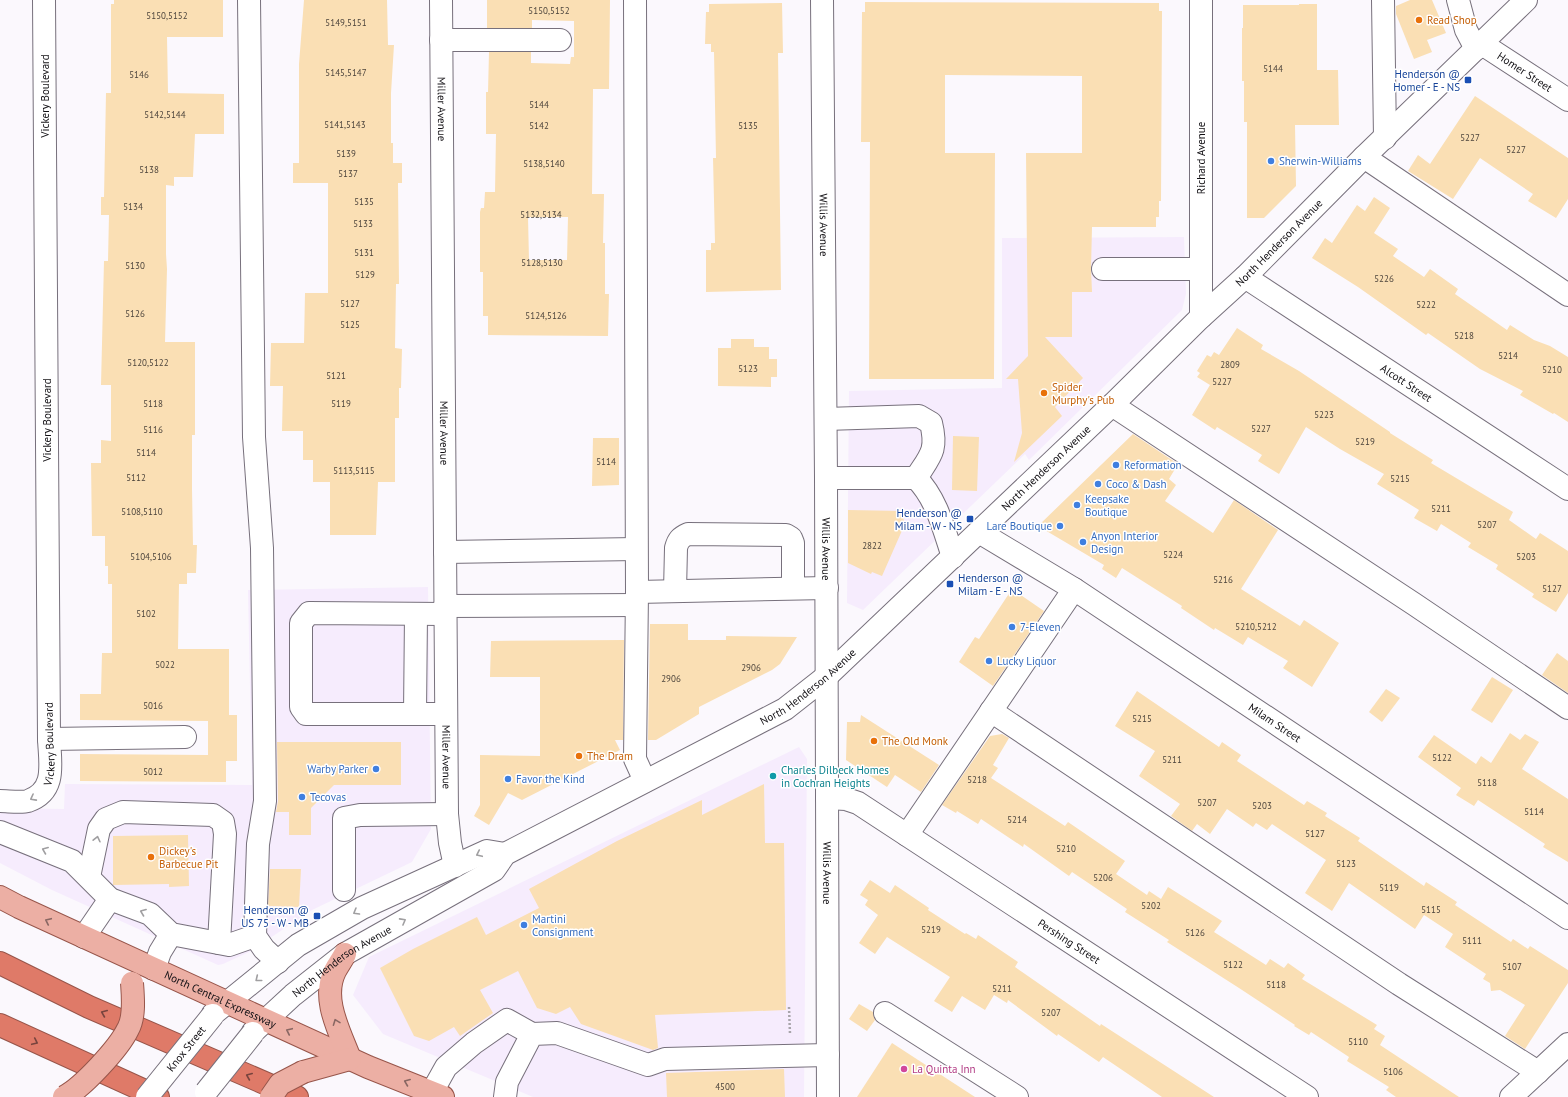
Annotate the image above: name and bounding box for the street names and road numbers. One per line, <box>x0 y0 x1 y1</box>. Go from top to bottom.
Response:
street label: Homer Street <box>1495 49 1555 95</box>
street label: Vickery Boulevard <box>38 54 52 139</box>
street label: Miller Avenue <box>435 77 449 142</box>
street label: Richard Avenue <box>1194 121 1208 194</box>
street label: Willis Avenue <box>817 193 831 257</box>
street label: North Henderson Avenue <box>1232 196 1326 289</box>
street label: Alcott Street <box>1378 361 1435 405</box>
street label: Vickery Boulevard <box>40 378 54 463</box>
street label: Miller Avenue <box>437 401 451 466</box>
street label: North Henderson Avenue <box>998 422 1094 514</box>
street label: Willis Avenue <box>819 517 833 581</box>
street label: North Henderson Avenue <box>757 645 859 728</box>
street label: Milam Street <box>1246 700 1304 745</box>
street label: Vickery Boulevard <box>40 702 58 789</box>
street label: Miller Avenue <box>439 725 454 790</box>
street label: Willis Avenue <box>820 841 834 905</box>
street label: Pershing Street <box>1035 916 1103 967</box>
street label: North Henderson Avenue <box>289 922 394 1000</box>
street label: North Central Expressway <box>162 968 279 1031</box>
street label: Knox Street <box>163 1023 209 1074</box>

